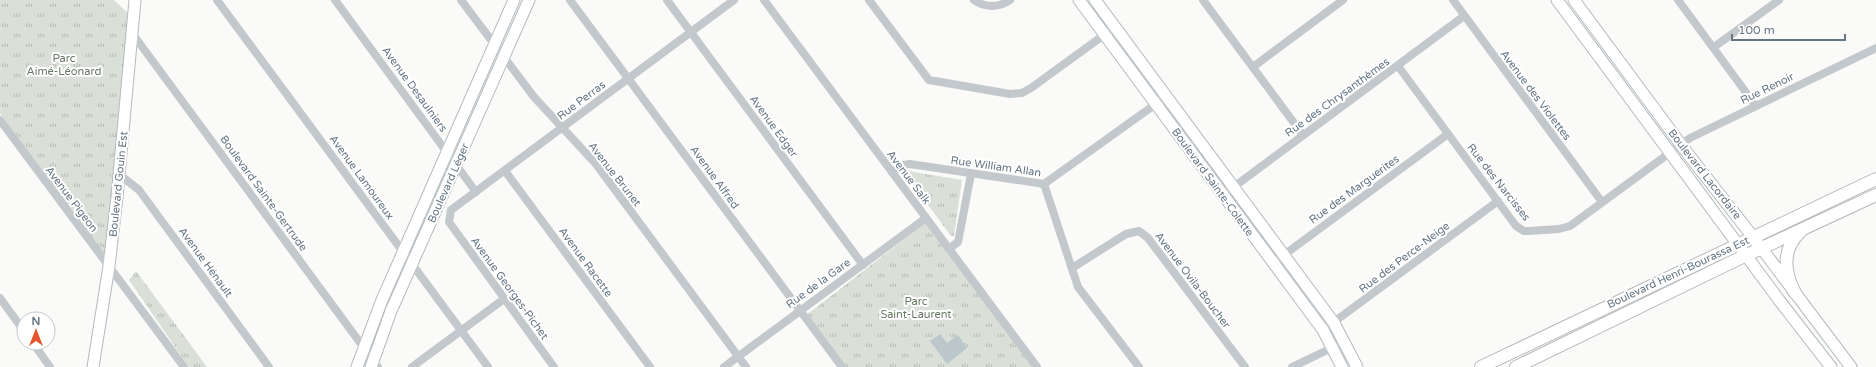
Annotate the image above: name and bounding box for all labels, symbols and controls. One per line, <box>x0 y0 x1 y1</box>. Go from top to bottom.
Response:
scale bar <box>1732 16 1845 42</box>
text: 100 m <box>1738 23 1775 37</box>
street label: Avenue Desaulniers <box>379 44 450 135</box>
street label: Avenue des Violettes <box>1498 48 1574 143</box>
park label: Parc Aimé-Léonard <box>27 52 101 78</box>
street label: Rue des Chrysanthèmes <box>1282 55 1392 140</box>
street label: Rue Renoir <box>1738 70 1797 107</box>
street label: Rue Perras <box>555 78 608 123</box>
street label: Avenue Edger <box>747 93 801 160</box>
street label: Boulevard Sainte-Colette <box>1169 126 1256 239</box>
street label: Boulevard Lacordaire <box>1665 127 1744 222</box>
street label: Boulevard Gouin Est <box>106 131 131 237</box>
street label: Boulevard Sainte-Gertrude <box>217 133 310 254</box>
street label: Avenue Lamoureux <box>327 133 397 222</box>
street label: Avenue Brunet <box>586 140 644 209</box>
street label: Boulevard Léger <box>425 141 472 225</box>
street label: Rue des Narcisses <box>1464 141 1533 224</box>
street label: Avenue Alfred <box>687 143 742 211</box>
street label: Avenue Salk <box>884 148 933 207</box>
street label: Rue des Marguerites <box>1307 152 1402 226</box>
street label: Rue William Allan <box>950 154 1042 179</box>
street label: Avenue Pigeon <box>43 164 101 235</box>
street label: Rue des Perce-Neige <box>1357 219 1452 296</box>
street label: Avenue Hénault <box>176 225 235 300</box>
street label: Avenue Racette <box>556 225 615 300</box>
street label: Avenue Ovila-Boucher <box>1152 230 1233 332</box>
street label: Boulevard Henri-Bourassa Est <box>1605 234 1751 311</box>
street label: Avenue Georges-Pichet <box>468 235 551 342</box>
street label: Rue de la Gare <box>784 256 853 311</box>
park label: Parc Saint-Laurent <box>880 295 952 321</box>
north arrow <box>16 311 56 351</box>
text: N <box>32 315 40 328</box>

